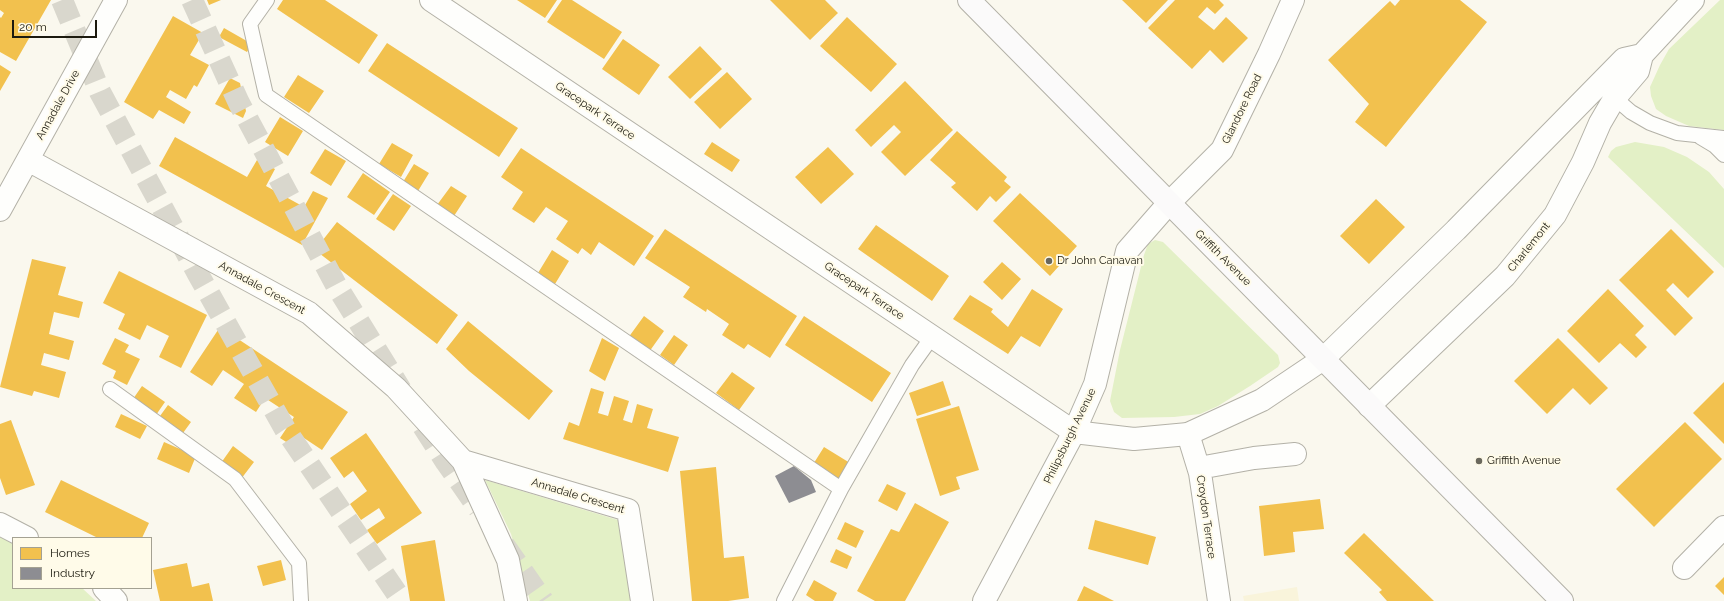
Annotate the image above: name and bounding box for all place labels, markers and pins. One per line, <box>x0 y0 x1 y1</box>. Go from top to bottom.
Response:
place label: Dr John Canavan <box>1057 254 1143 268</box>
marker: Dr John Canavan <box>1044 256 1054 266</box>
place label: Griffith Avenue <box>1487 454 1561 468</box>
marker: Griffith Avenue <box>1474 456 1484 466</box>

